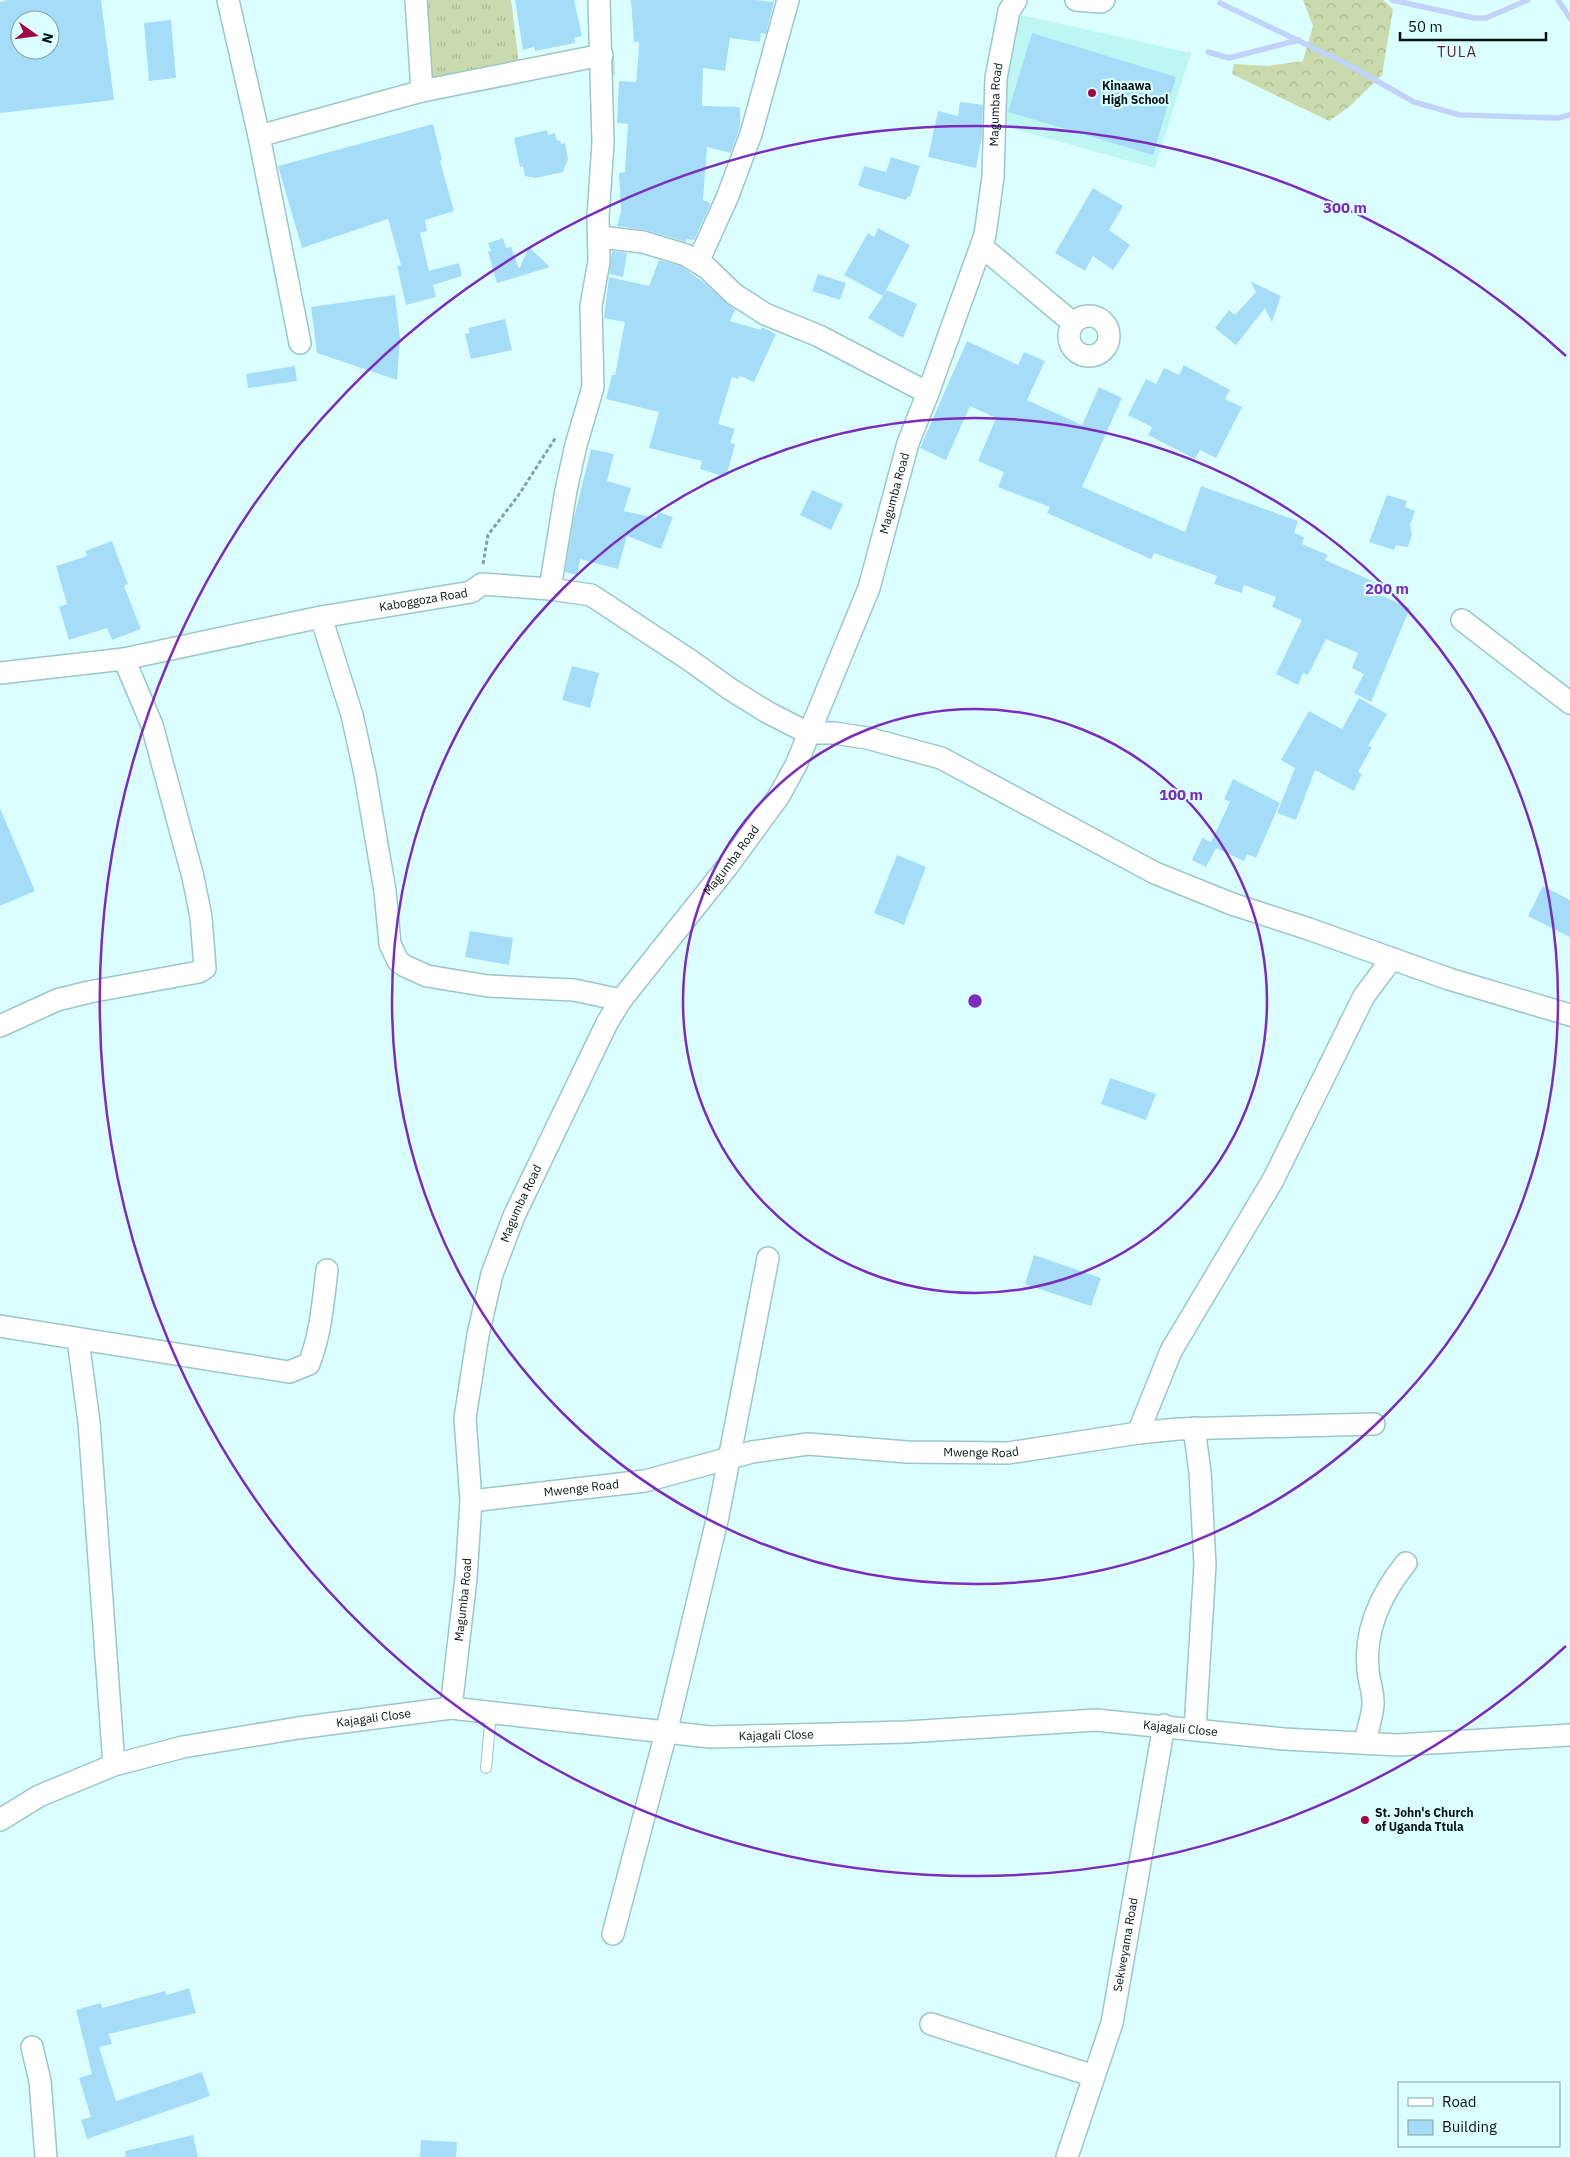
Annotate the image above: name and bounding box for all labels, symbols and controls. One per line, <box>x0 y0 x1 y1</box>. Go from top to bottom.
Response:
north arrow <box>10 10 60 60</box>
scale bar <box>1400 10 1546 42</box>
text: 50 m <box>1408 17 1443 36</box>
text: N <box>38 31 58 45</box>
district label: TULA <box>1437 42 1477 61</box>
street label: Magumba Road <box>986 61 1006 147</box>
place label: Kinaawa High School <box>1102 78 1169 107</box>
marker: Kinaawa High School <box>1086 87 1098 99</box>
text: 300 m <box>1323 198 1367 217</box>
street label: Magumba Road <box>876 451 912 536</box>
text: 200 m <box>1365 579 1409 598</box>
street label: Kaboggoza Road <box>378 585 469 614</box>
text: 100 m <box>1159 785 1203 804</box>
street label: Magumba Road <box>700 822 762 898</box>
centre of rings <box>966 992 984 1010</box>
street label: Magumba Road <box>497 1162 545 1244</box>
street label: Mwenge Road <box>943 1443 1020 1460</box>
street label: Mwenge Road <box>543 1476 620 1500</box>
street label: Magumba Road <box>451 1558 474 1642</box>
street label: Kajagali Close <box>335 1705 412 1730</box>
street label: Kajagali Close <box>1142 1717 1219 1739</box>
street label: Kajagali Close <box>739 1726 814 1743</box>
place label: St. John's Church of Uganda Ttula <box>1375 1805 1474 1834</box>
marker: St. John's Church of Uganda Ttula <box>1359 1814 1371 1826</box>
street label: Sekweyama Road <box>1110 1896 1141 1993</box>
legend <box>1398 2082 1560 2147</box>
text: Road <box>1442 2092 1477 2111</box>
text: Building <box>1442 2117 1497 2136</box>

